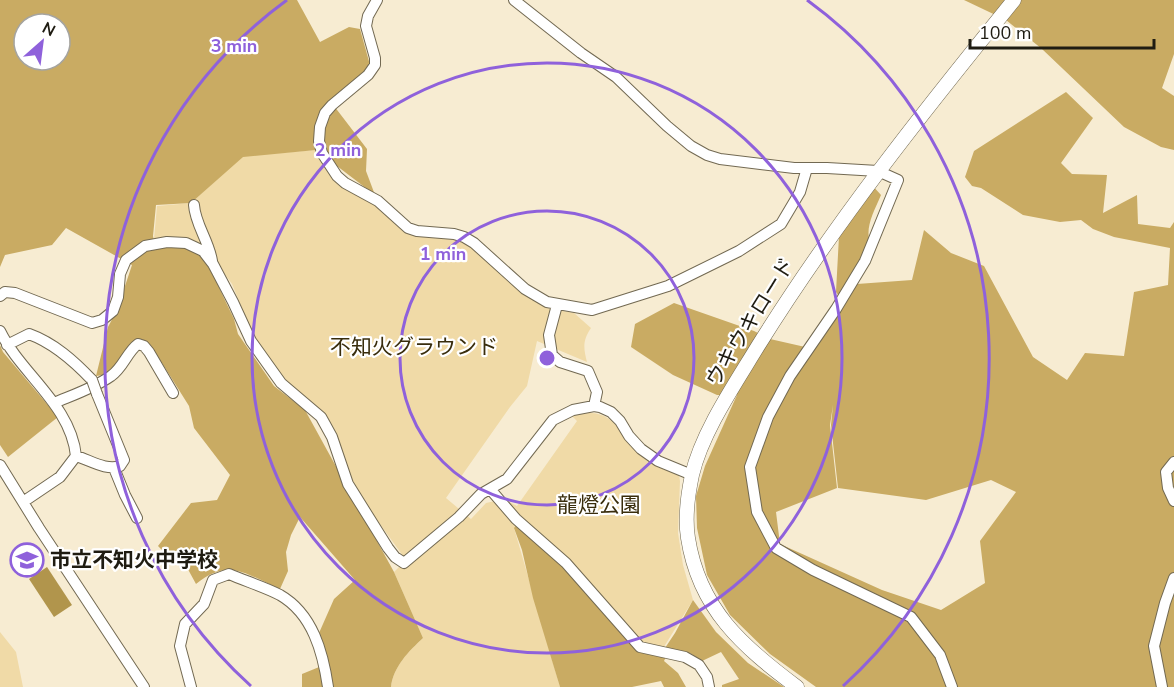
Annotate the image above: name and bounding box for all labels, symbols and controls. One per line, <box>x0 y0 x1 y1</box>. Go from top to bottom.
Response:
north arrow <box>12 12 72 72</box>
scale bar <box>970 12 1154 50</box>
text: N <box>38 17 59 42</box>
text: 100 m <box>979 21 1031 45</box>
text: 3 min <box>211 34 257 58</box>
text: 2 min <box>315 138 361 162</box>
text: 1 min <box>420 242 466 266</box>
street label: ウキウキロード <box>699 252 801 392</box>
park label: 不知火グラウンド <box>330 333 498 361</box>
centre of rings <box>537 348 557 368</box>
park label: 龍燈公園 <box>557 491 641 519</box>
school or university icon: 市立不知火中学校 <box>9 542 45 578</box>
place label: 市立不知火中学校 <box>50 546 218 574</box>

